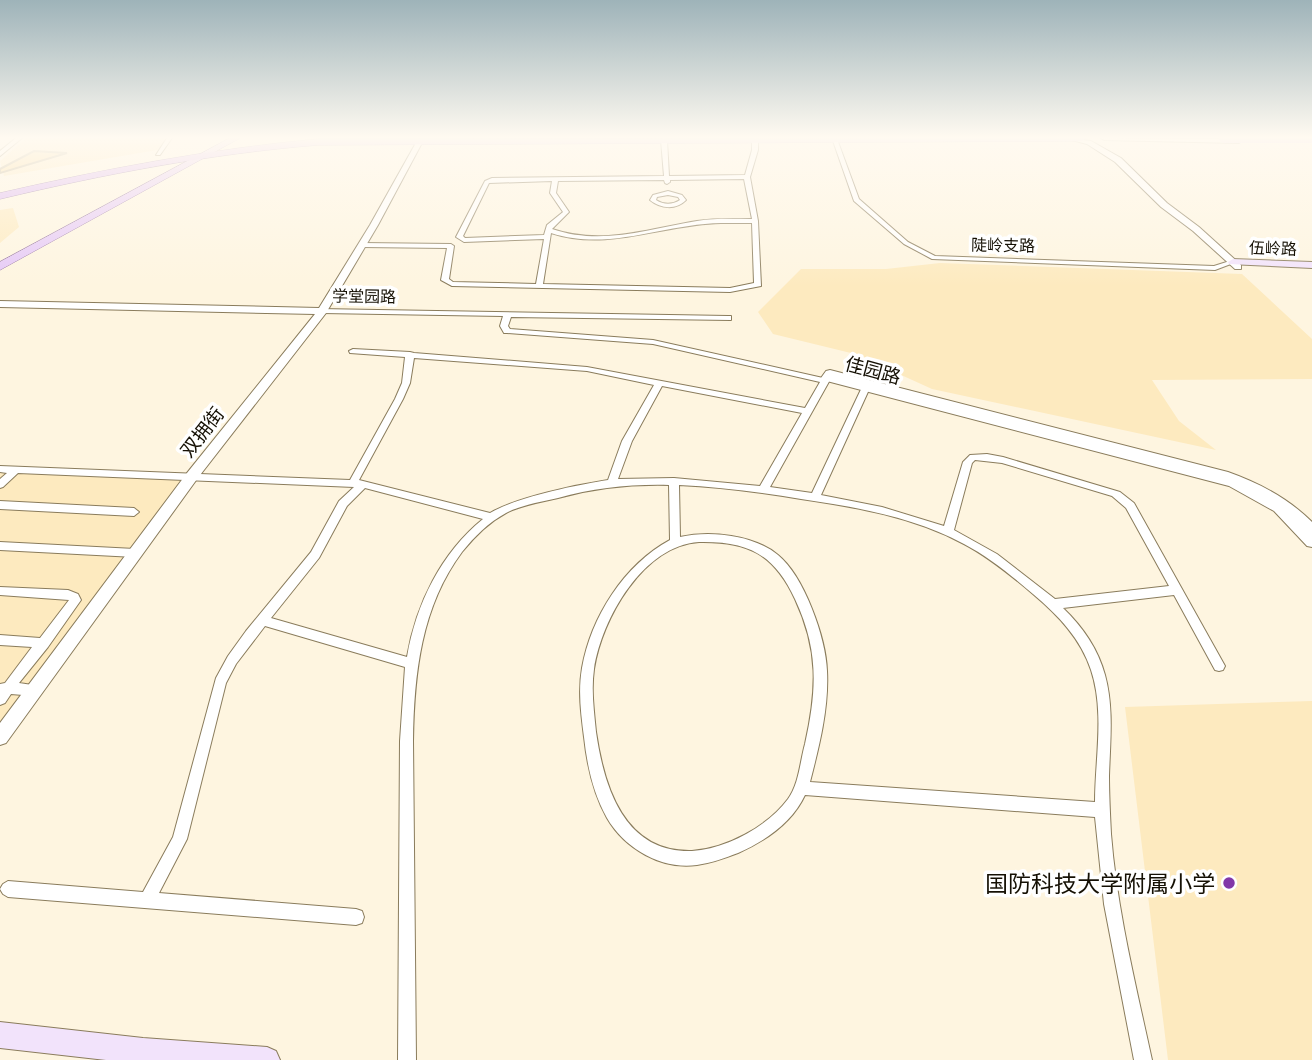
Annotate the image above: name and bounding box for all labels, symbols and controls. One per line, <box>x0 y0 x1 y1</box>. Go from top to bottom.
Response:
street label: 陡岭支路 <box>971 234 1035 256</box>
street label: 伍岭路 <box>1249 237 1297 259</box>
street label: 学堂园路 <box>332 285 396 307</box>
street label: 佳园路 <box>842 351 904 389</box>
street label: 双拥街 <box>175 402 229 462</box>
place label: 国防科技大学附属小学 <box>985 869 1215 898</box>
marker: 国防科技大学附属小学 <box>1221 875 1237 891</box>

